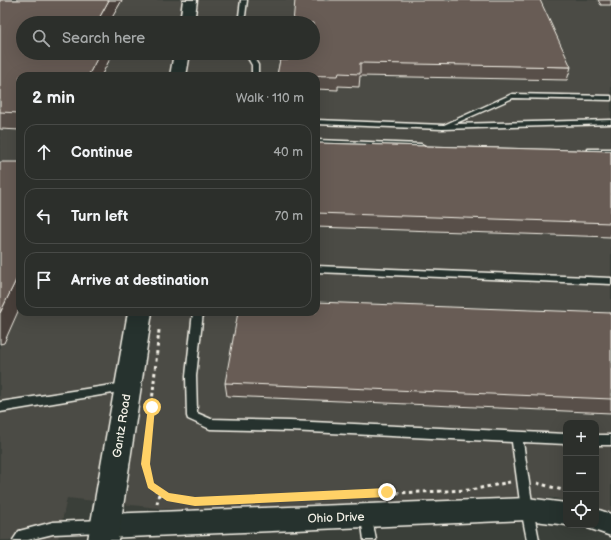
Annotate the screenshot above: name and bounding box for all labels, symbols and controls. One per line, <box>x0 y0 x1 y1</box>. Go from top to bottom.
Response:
search box <box>16 16 320 60</box>
icon: search <box>30 27 52 49</box>
text: Search here <box>62 29 145 48</box>
text: 2 min <box>32 88 75 108</box>
text: Walk · 110 m <box>236 90 304 106</box>
icon: ahead <box>33 141 55 163</box>
text: Continue <box>71 143 133 162</box>
text: 40 m <box>273 144 303 160</box>
icon: left <box>33 205 55 227</box>
text: Turn left <box>71 207 128 226</box>
text: 70 m <box>275 208 303 224</box>
icon: arrive <box>33 269 55 291</box>
text: Arrive at destination <box>71 271 209 290</box>
street label: Gantz Road <box>110 393 134 459</box>
route start <box>143 398 161 416</box>
map controls <box>563 420 599 528</box>
button: + <box>563 420 599 456</box>
button: − <box>563 456 599 492</box>
route end <box>378 483 396 501</box>
button: locate <box>563 492 599 528</box>
street label: Ohio Drive <box>307 510 365 526</box>

